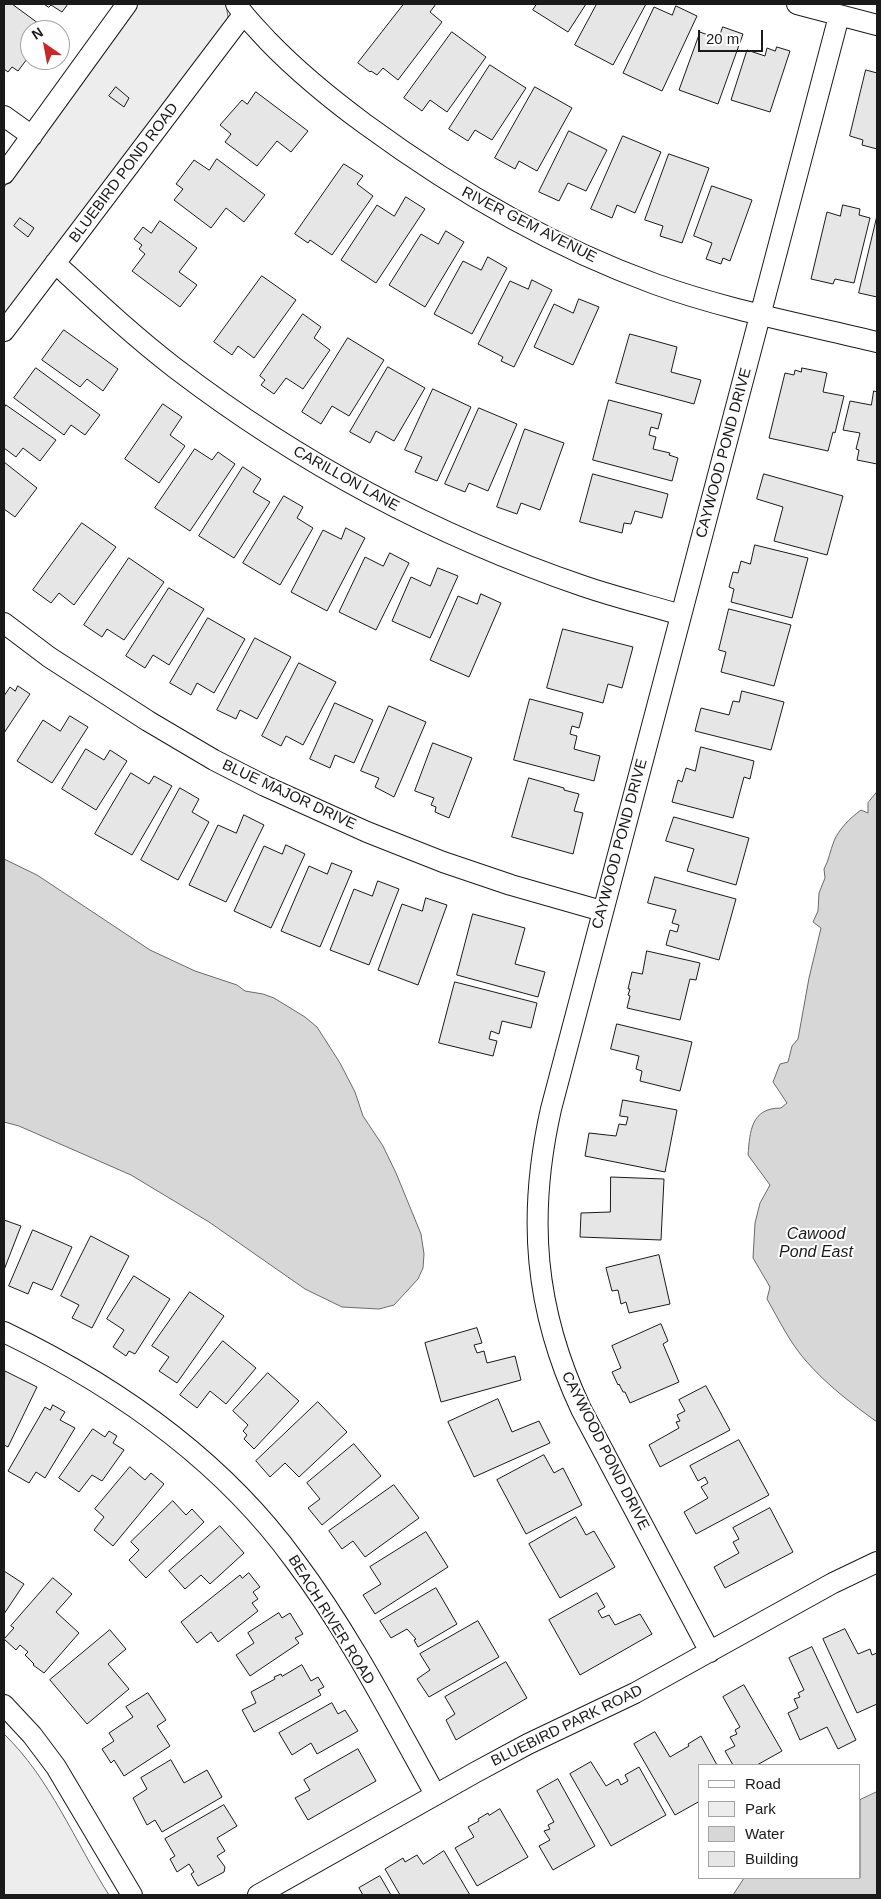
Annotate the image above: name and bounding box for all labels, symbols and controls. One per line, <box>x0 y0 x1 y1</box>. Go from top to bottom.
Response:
north arrow <box>20 20 70 70</box>
scale bar <box>701 20 766 52</box>
text: N <box>29 24 46 43</box>
text: 20 m <box>706 30 739 47</box>
street label: BLUEBIRD POND ROAD <box>66 100 182 246</box>
street label: RIVER GEM AVENUE <box>459 183 599 267</box>
street label: CAYWOOD POND DRIVE <box>693 366 755 540</box>
street label: CARILLON LANE <box>290 442 402 516</box>
street label: BLUE MAJOR DRIVE <box>219 756 359 834</box>
street label: CAYWOOD POND DRIVE <box>589 757 651 931</box>
water label: Cawood Pond East <box>779 1225 853 1263</box>
street label: CAYWOOD POND DRIVE <box>557 1369 653 1533</box>
street label: BEACH RIVER ROAD <box>284 1552 378 1688</box>
street label: BLUEBIRD PARK ROAD <box>488 1681 646 1771</box>
legend <box>698 1764 861 1879</box>
text: Road <box>745 1775 781 1792</box>
text: Park <box>745 1800 776 1817</box>
text: Water <box>745 1825 784 1842</box>
text: Building <box>745 1850 798 1867</box>

